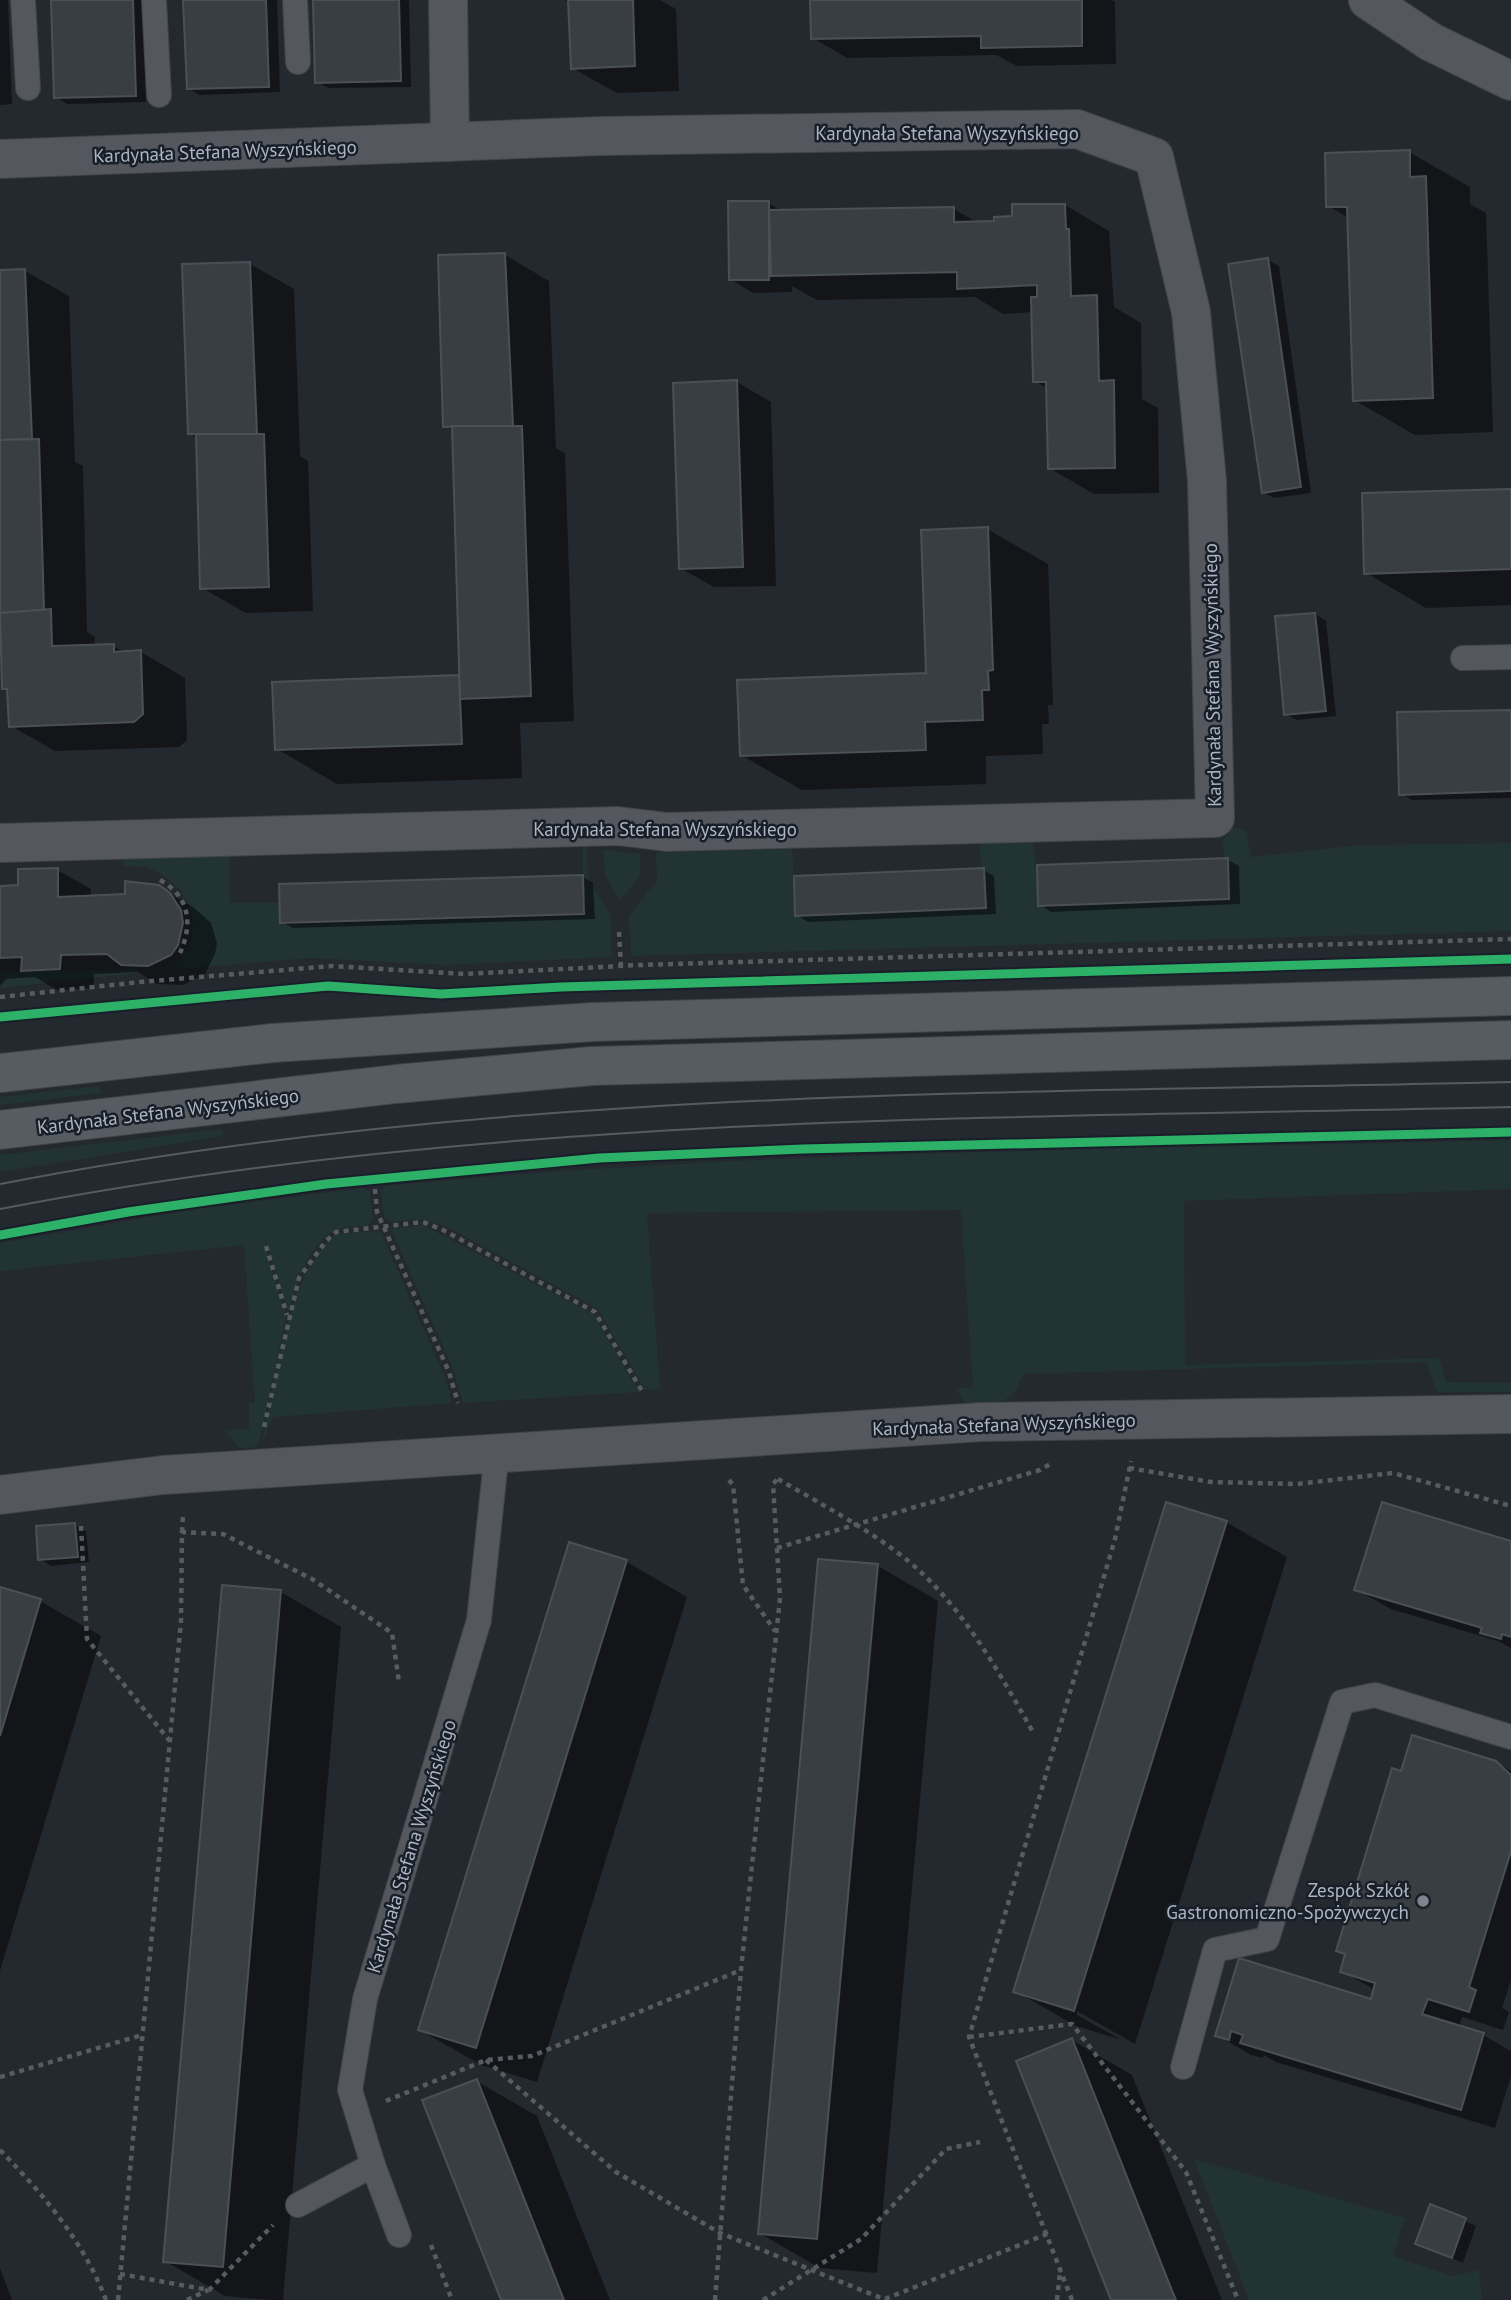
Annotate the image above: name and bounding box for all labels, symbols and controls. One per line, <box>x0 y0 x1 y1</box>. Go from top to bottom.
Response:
street label: Kardynała Stefana Wyszyńskiego <box>815 121 1079 145</box>
street label: Kardynała Stefana Wyszyńskiego <box>93 134 357 168</box>
street label: Kardynała Stefana Wyszyńskiego <box>1198 543 1226 807</box>
street label: Kardynała Stefana Wyszyńskiego <box>533 817 797 841</box>
street label: Kardynała Stefana Wyszyńskiego <box>36 1083 300 1139</box>
street label: Kardynała Stefana Wyszyńskiego <box>872 1407 1136 1441</box>
street label: Kardynała Stefana Wyszyńskiego <box>361 1716 461 1976</box>
place label: Zespół Szkół Gastronomiczno-Spożywczych <box>1166 1878 1409 1924</box>
marker: Zespół Szkół Gastronomiczno-Spożywczych <box>1415 1893 1431 1909</box>

